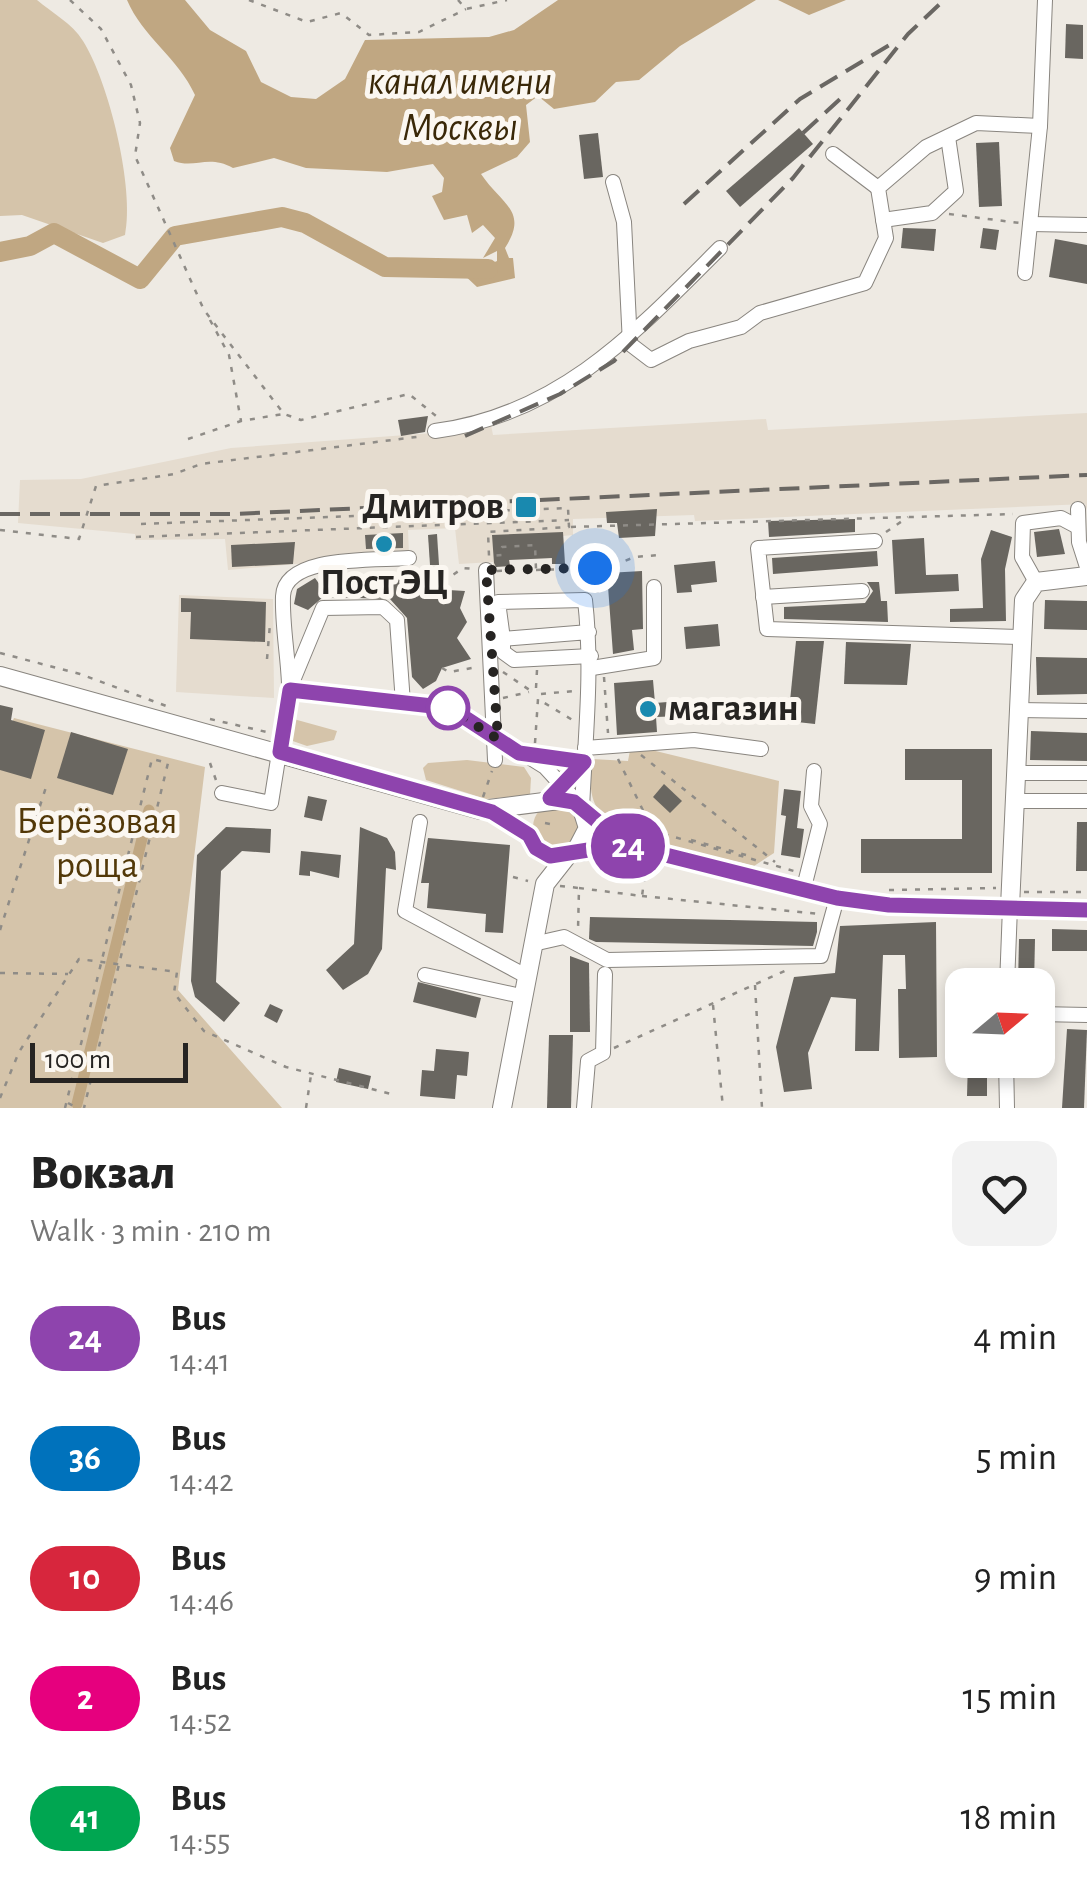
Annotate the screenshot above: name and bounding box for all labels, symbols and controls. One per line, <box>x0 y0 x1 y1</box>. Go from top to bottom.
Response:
water label: канал имени Москвы <box>368 62 552 148</box>
place label: Дмитров <box>362 488 504 526</box>
marker: Дмитров <box>513 494 539 520</box>
marker: Пост ЭЦ <box>373 533 395 555</box>
your location <box>570 543 620 593</box>
place label: Пост ЭЦ <box>320 564 448 602</box>
unlabelled marker <box>427 687 469 729</box>
place label: магазин <box>668 690 799 728</box>
marker: магазин <box>637 698 659 720</box>
park label: Берёзовая роща <box>16 803 178 885</box>
line badge: 24 <box>583 814 673 878</box>
text: 24 <box>611 829 645 864</box>
north arrow <box>945 968 1055 1078</box>
map controls <box>945 968 1055 1078</box>
scale bar <box>30 1038 188 1082</box>
text: 100 m <box>45 1046 111 1074</box>
button: heart <box>952 1141 1057 1246</box>
text: Вокзал <box>30 1150 175 1198</box>
text: Walk · 3 min · 210 m <box>30 1215 272 1247</box>
text: Bus <box>170 1300 226 1338</box>
text: 4 min <box>973 1319 1057 1357</box>
text: 24 <box>68 1321 102 1356</box>
text: 14:41 <box>170 1345 230 1377</box>
text: Bus <box>170 1420 226 1458</box>
text: 5 min <box>976 1439 1057 1477</box>
text: 36 <box>69 1441 101 1476</box>
text: 14:42 <box>170 1465 234 1497</box>
text: Bus <box>170 1540 226 1578</box>
text: 9 min <box>974 1559 1057 1597</box>
text: 10 <box>70 1561 100 1596</box>
text: 14:46 <box>170 1585 234 1617</box>
text: Bus <box>170 1660 226 1698</box>
text: 15 min <box>963 1679 1057 1717</box>
text: 2 <box>77 1681 93 1716</box>
text: 14:52 <box>170 1705 232 1737</box>
text: Bus <box>170 1780 226 1818</box>
text: 18 min <box>960 1799 1057 1837</box>
text: 41 <box>70 1801 100 1836</box>
text: 14:55 <box>170 1825 230 1857</box>

